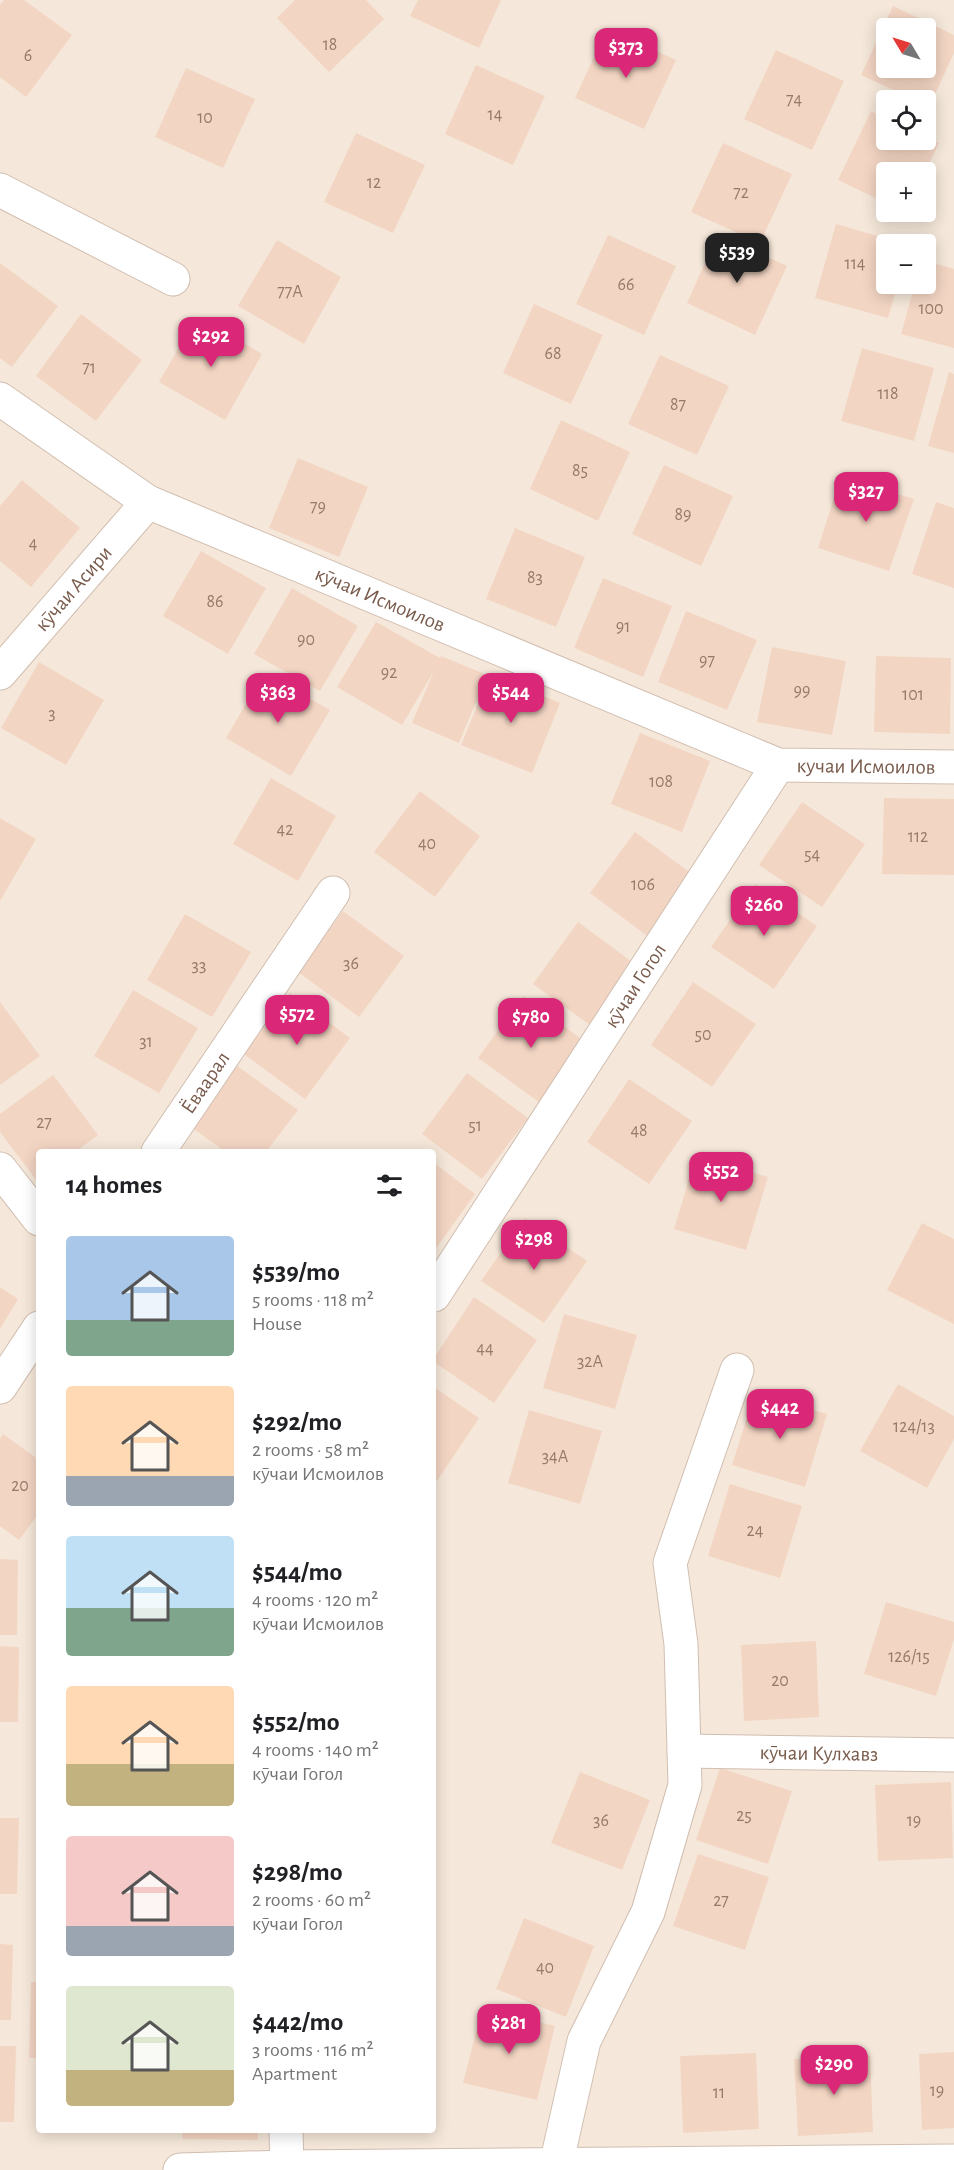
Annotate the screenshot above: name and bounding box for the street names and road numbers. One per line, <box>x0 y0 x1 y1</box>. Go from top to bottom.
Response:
street label: кӯчаи Асири <box>31 542 116 635</box>
street label: кӯчаи Исмоилов <box>312 563 448 635</box>
street label: кучаи Исмоилов <box>797 755 935 777</box>
street label: кӯчаи Гогол <box>600 940 670 1031</box>
street label: Ёваарал <box>176 1048 233 1117</box>
street label: кӯчаи Кулхавз <box>759 1742 879 1764</box>

